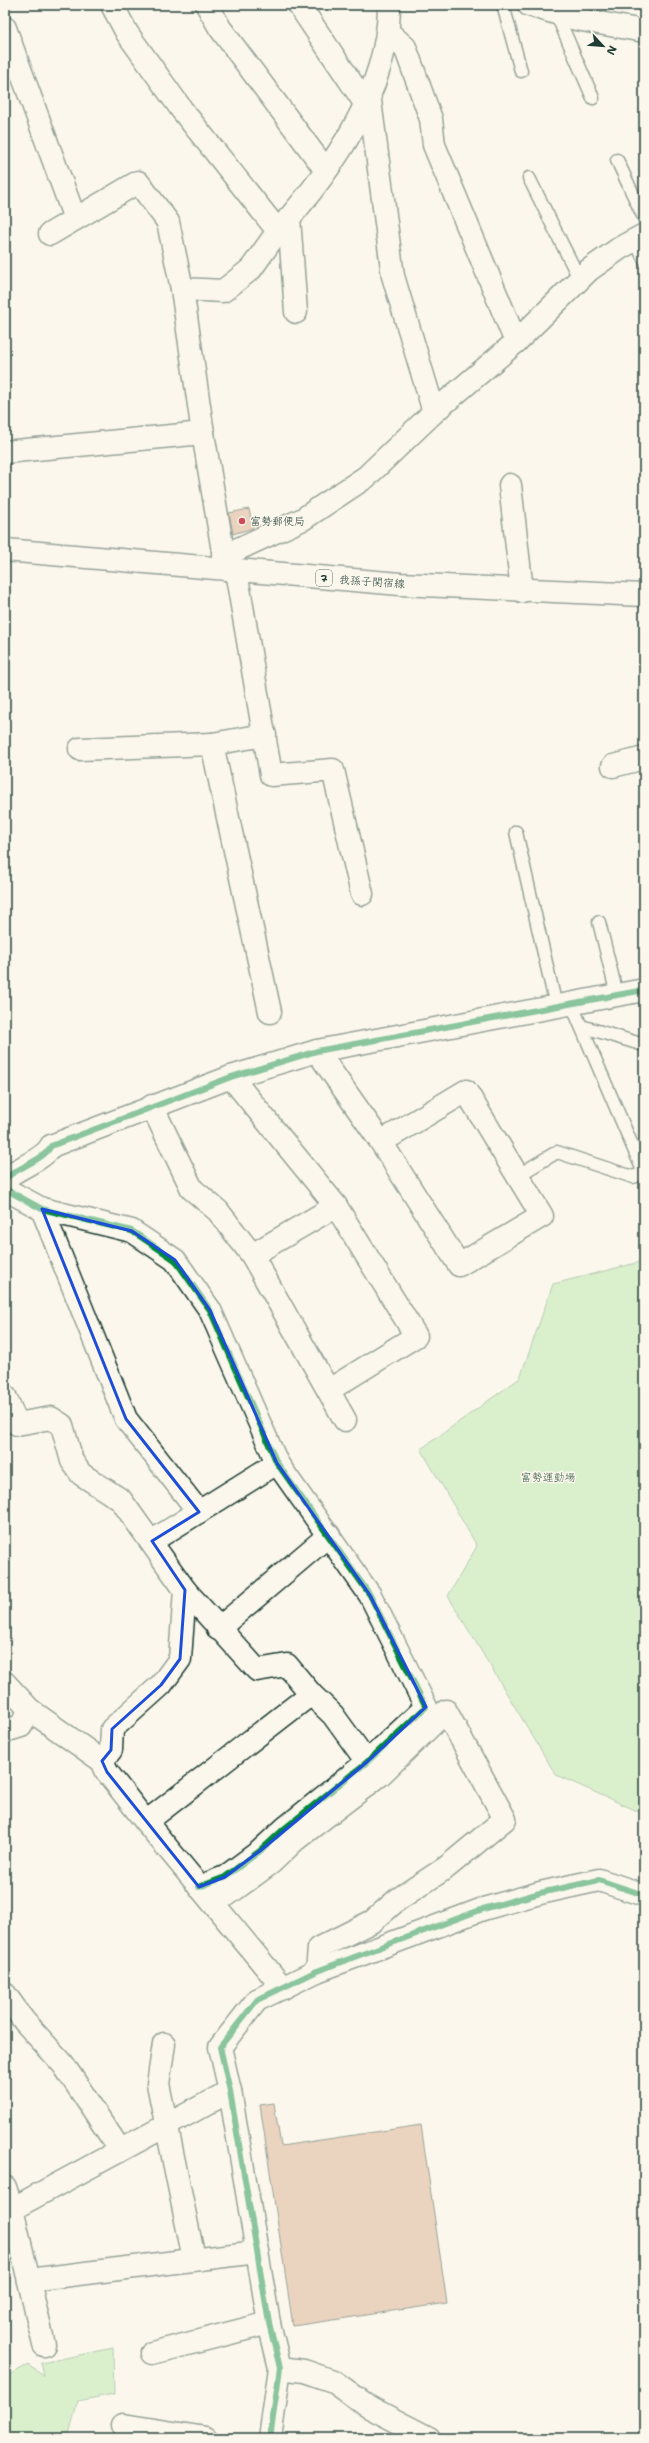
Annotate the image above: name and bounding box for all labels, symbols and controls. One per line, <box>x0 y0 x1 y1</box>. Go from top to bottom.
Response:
north arrow <box>583 26 623 66</box>
text: N <box>603 43 620 58</box>
place label: 富勢郵便局 <box>250 514 305 529</box>
marker: 富勢郵便局 <box>237 516 247 526</box>
road number: 7 <box>316 570 332 586</box>
street label: 我孫子関宿線 <box>339 572 405 592</box>
park label: 富勢運動場 <box>521 1470 576 1485</box>

